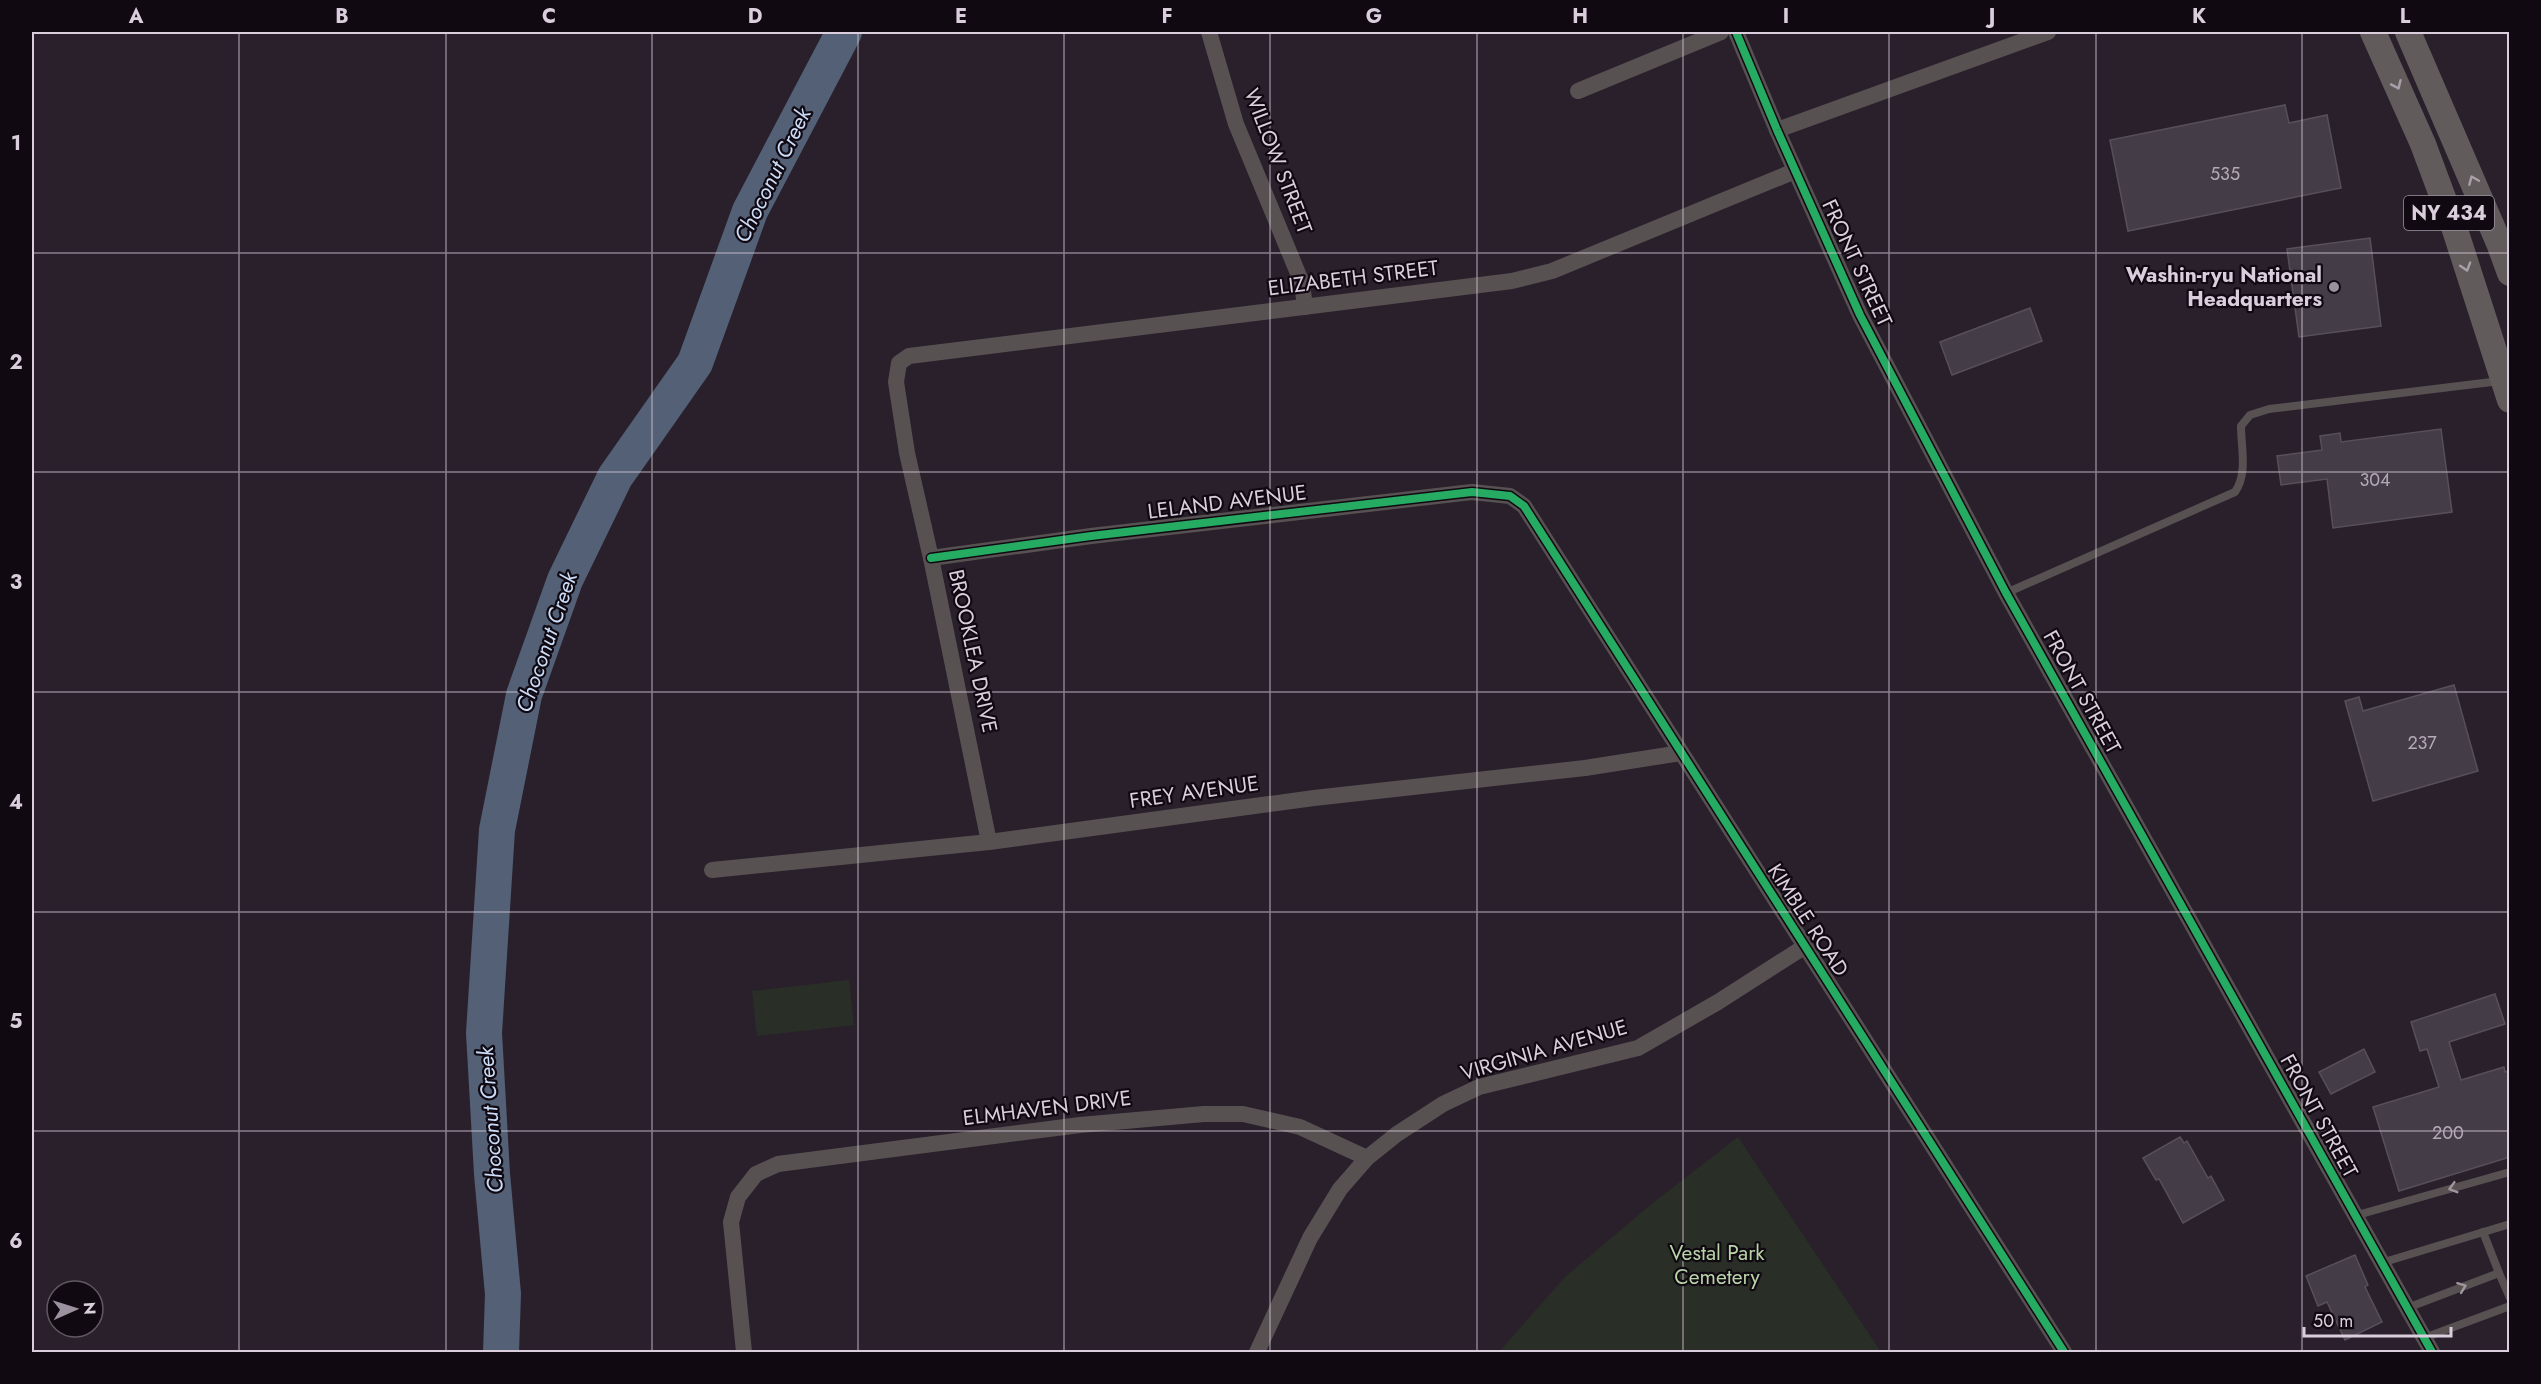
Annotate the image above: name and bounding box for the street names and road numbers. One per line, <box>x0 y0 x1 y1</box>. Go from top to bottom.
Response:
street label: WILLOW STREET <box>1237 84 1320 238</box>
street label: FRONT STREET <box>1814 195 1900 332</box>
road number: NY 434 <box>2404 196 2494 230</box>
street label: ELIZABETH STREET <box>1266 253 1440 303</box>
street label: LELAND AVENUE <box>1146 477 1308 527</box>
street label: BROOKLEA DRIVE <box>941 567 1005 735</box>
street label: FRONT STREET <box>2036 625 2128 759</box>
street label: FREY AVENUE <box>1128 768 1260 816</box>
street label: KIMBLE ROAD <box>1760 858 1856 982</box>
street label: VIRGINIA AVENUE <box>1457 1012 1631 1088</box>
street label: FRONT STREET <box>2273 1049 2365 1183</box>
street label: ELMHAVEN DRIVE <box>961 1083 1133 1133</box>

